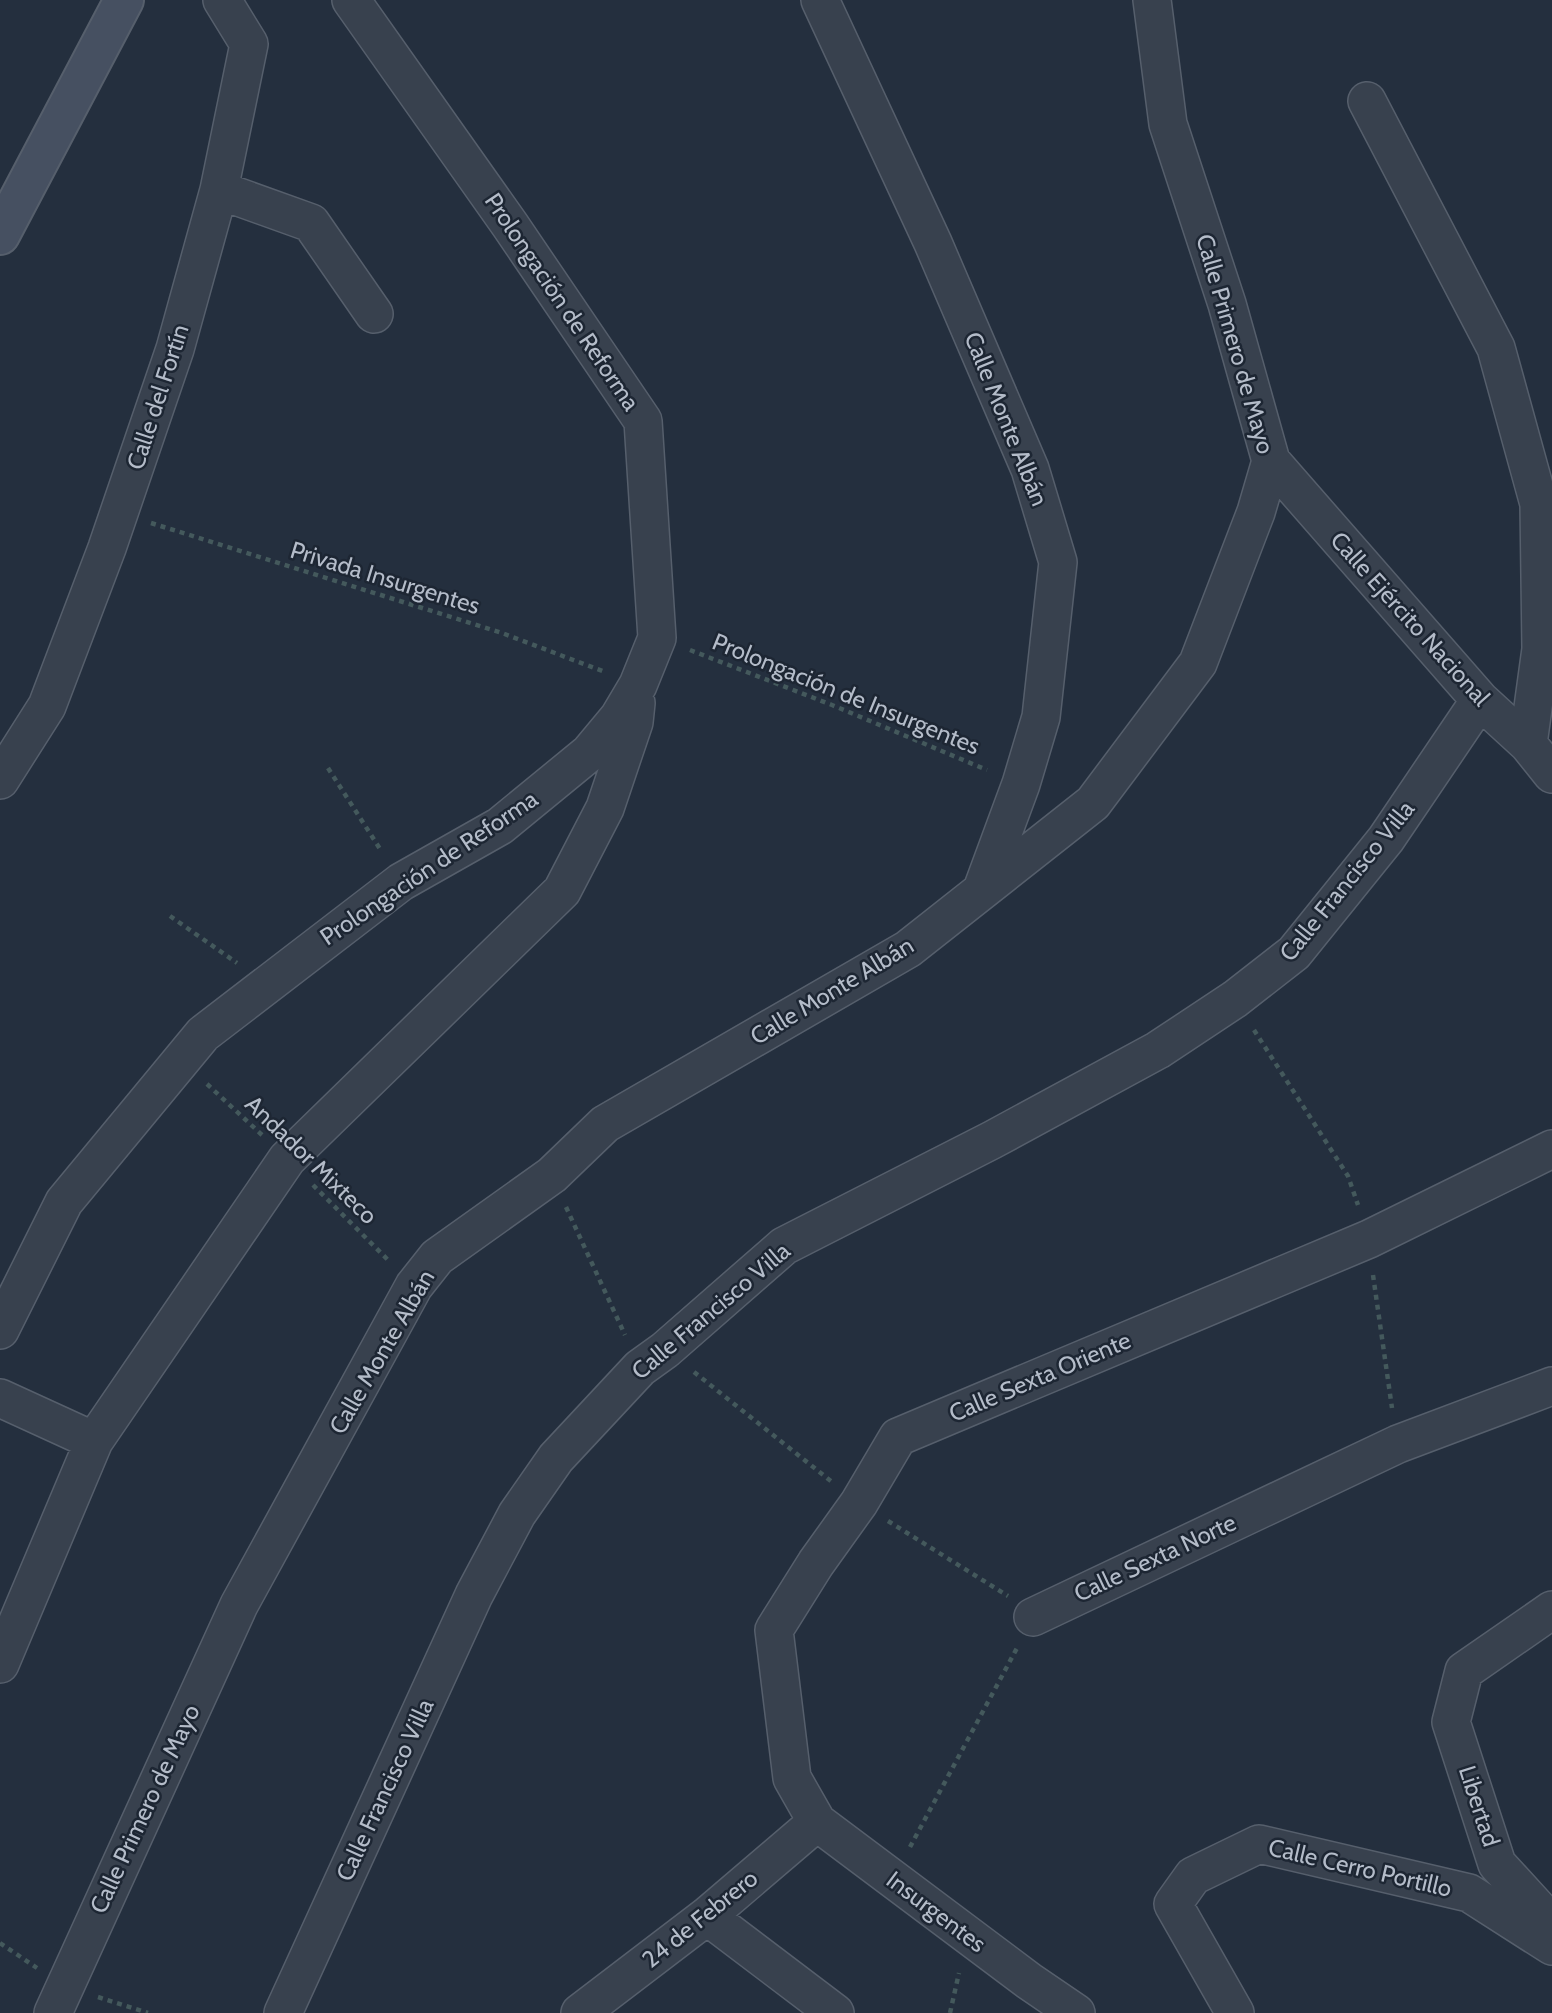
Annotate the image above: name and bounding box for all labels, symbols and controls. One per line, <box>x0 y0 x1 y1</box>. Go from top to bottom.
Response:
street label: Prolongación de Reforma <box>479 187 646 416</box>
street label: Calle Primero de Mayo <box>1190 231 1281 457</box>
street label: Calle del Fortín <box>120 321 195 473</box>
street label: Calle Monte Albán <box>958 328 1055 510</box>
street label: Calle Ejército Nacional <box>1325 526 1496 712</box>
street label: Privada Insurgentes <box>287 535 483 620</box>
street label: Prolongación de Insurgentes <box>708 627 984 760</box>
street label: Prolongación de Reforma <box>314 784 543 951</box>
street label: Calle Francisco Villa <box>1273 794 1420 967</box>
street label: Calle Monte Albán <box>745 930 919 1051</box>
street label: Andador Mixteco <box>239 1089 383 1230</box>
street label: Calle Francisco Villa <box>626 1236 796 1385</box>
street label: Calle Monte Albán <box>323 1264 440 1439</box>
street label: Calle Sexta Oriente <box>945 1325 1135 1428</box>
street label: Calle Sexta Norte <box>1069 1507 1240 1608</box>
street label: Calle Francisco Villa <box>330 1694 440 1886</box>
street label: Calle Primero de Mayo <box>83 1700 206 1918</box>
street label: Libertad <box>1453 1762 1506 1850</box>
street label: Calle Cerro Portillo <box>1266 1832 1455 1903</box>
street label: 24 de Febrero <box>636 1863 763 1974</box>
street label: Insurgentes <box>881 1865 992 1958</box>

